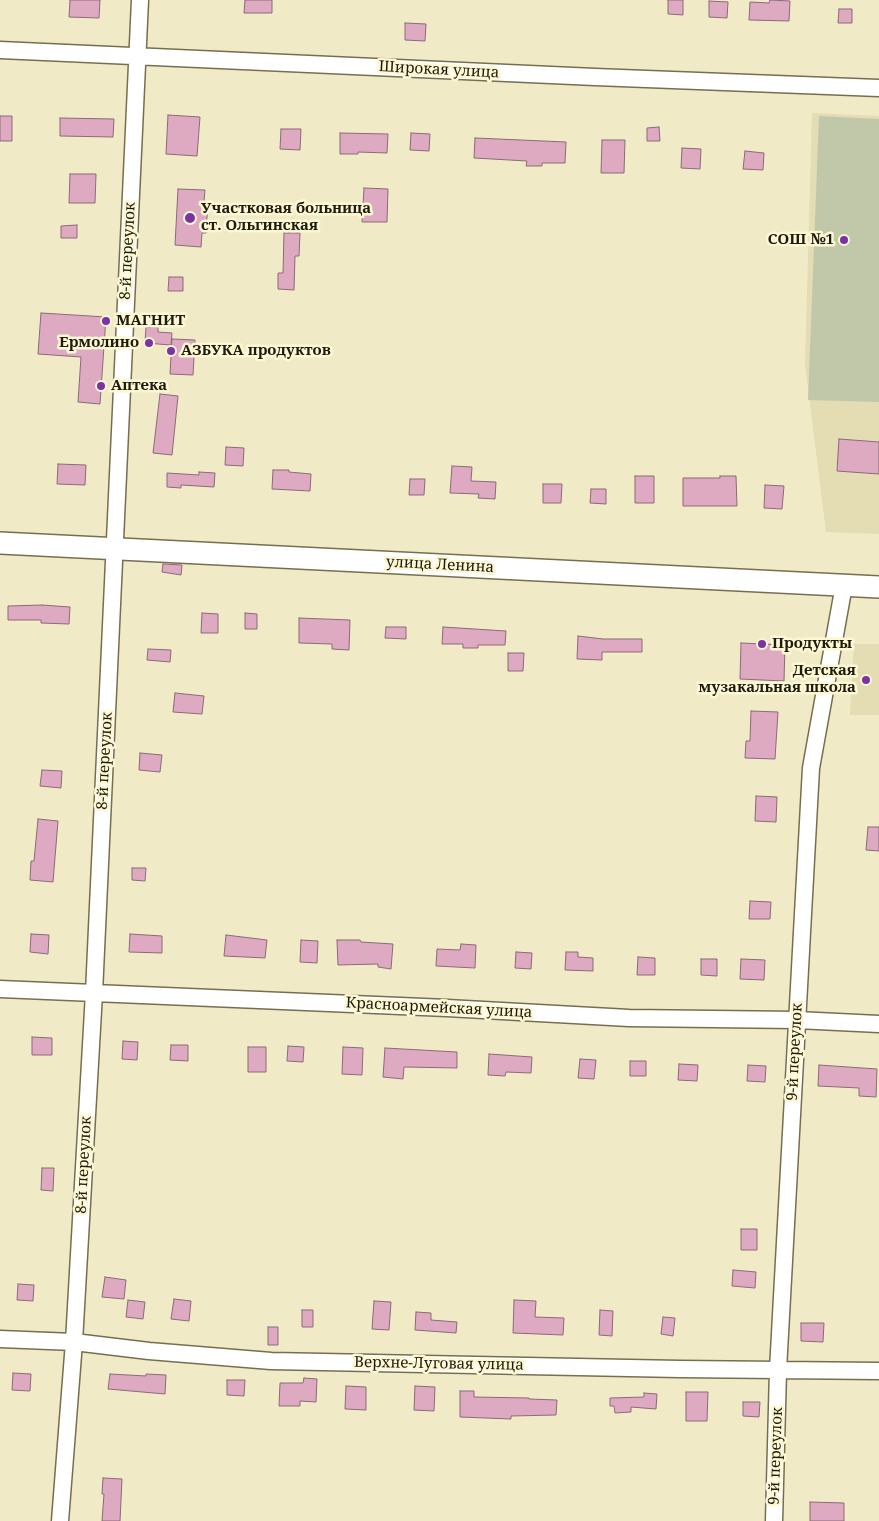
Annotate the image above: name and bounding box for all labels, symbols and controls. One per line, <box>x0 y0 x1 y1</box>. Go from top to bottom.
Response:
street label: Широкая улица <box>378 58 500 82</box>
place label: Участковая больница ст. Ольгинская <box>201 200 371 235</box>
street label: 8-й переулок <box>116 202 140 300</box>
marker: Участковая больница ст. Ольгинская <box>183 211 197 225</box>
place label: СОШ №1 <box>768 231 834 249</box>
marker: СОШ №1 <box>838 234 850 246</box>
place label: МАГНИТ <box>116 312 185 330</box>
marker: МАГНИТ <box>100 315 112 327</box>
place label: Ермолино <box>59 334 139 352</box>
marker: Ермолино <box>143 337 155 349</box>
place label: АЗБУКА продуктов <box>181 342 331 360</box>
marker: АЗБУКА продуктов <box>165 345 177 357</box>
place label: Аптека <box>111 377 167 395</box>
marker: Аптека <box>95 380 107 392</box>
street label: улица Ленина <box>386 553 494 577</box>
place label: Продукты <box>772 635 852 653</box>
marker: Продукты <box>756 638 768 650</box>
place label: Детская музакальная школа <box>699 662 856 697</box>
marker: Детская музакальная школа <box>860 674 872 686</box>
street label: 8-й переулок <box>93 712 117 810</box>
street label: Красноармейская улица <box>345 994 533 1022</box>
street label: 9-й переулок <box>783 1003 807 1101</box>
street label: 8-й переулок <box>72 1116 96 1214</box>
street label: Верхне-Луговая улица <box>354 1354 524 1374</box>
street label: 9-й переулок <box>765 1407 787 1505</box>

